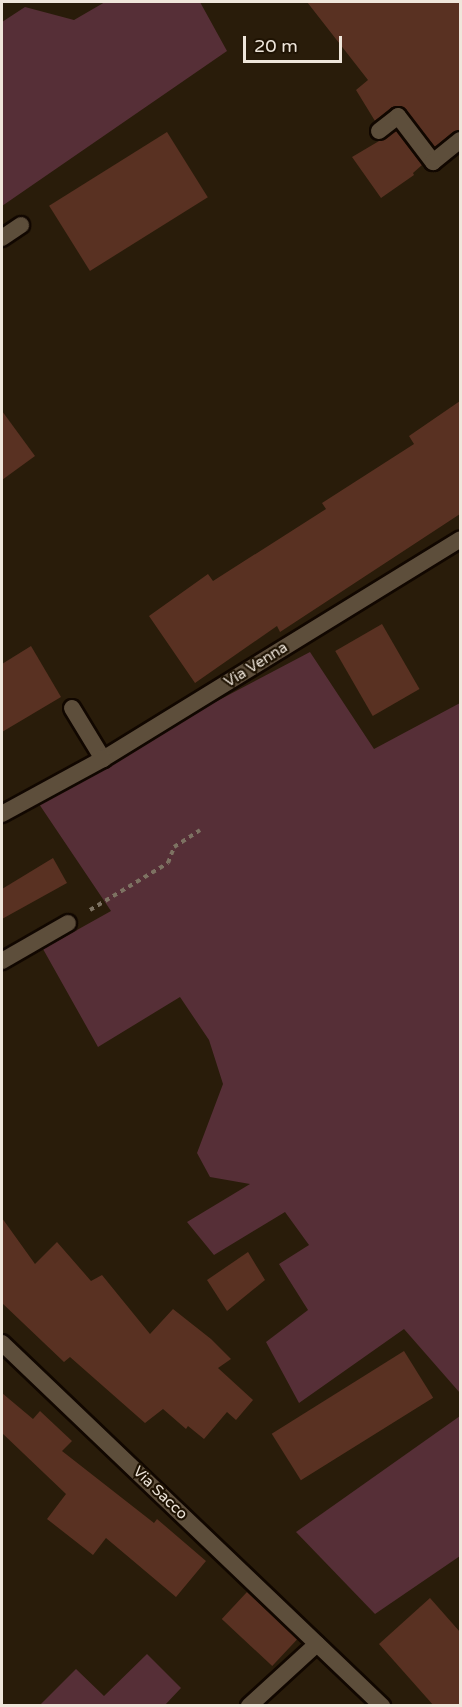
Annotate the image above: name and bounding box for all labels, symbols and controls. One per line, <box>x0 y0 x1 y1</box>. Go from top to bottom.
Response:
scale bar <box>246 24 345 62</box>
text: 20 m <box>254 35 298 57</box>
street label: Via Venna <box>221 639 291 691</box>
street label: Via Sacco <box>129 1463 191 1523</box>

